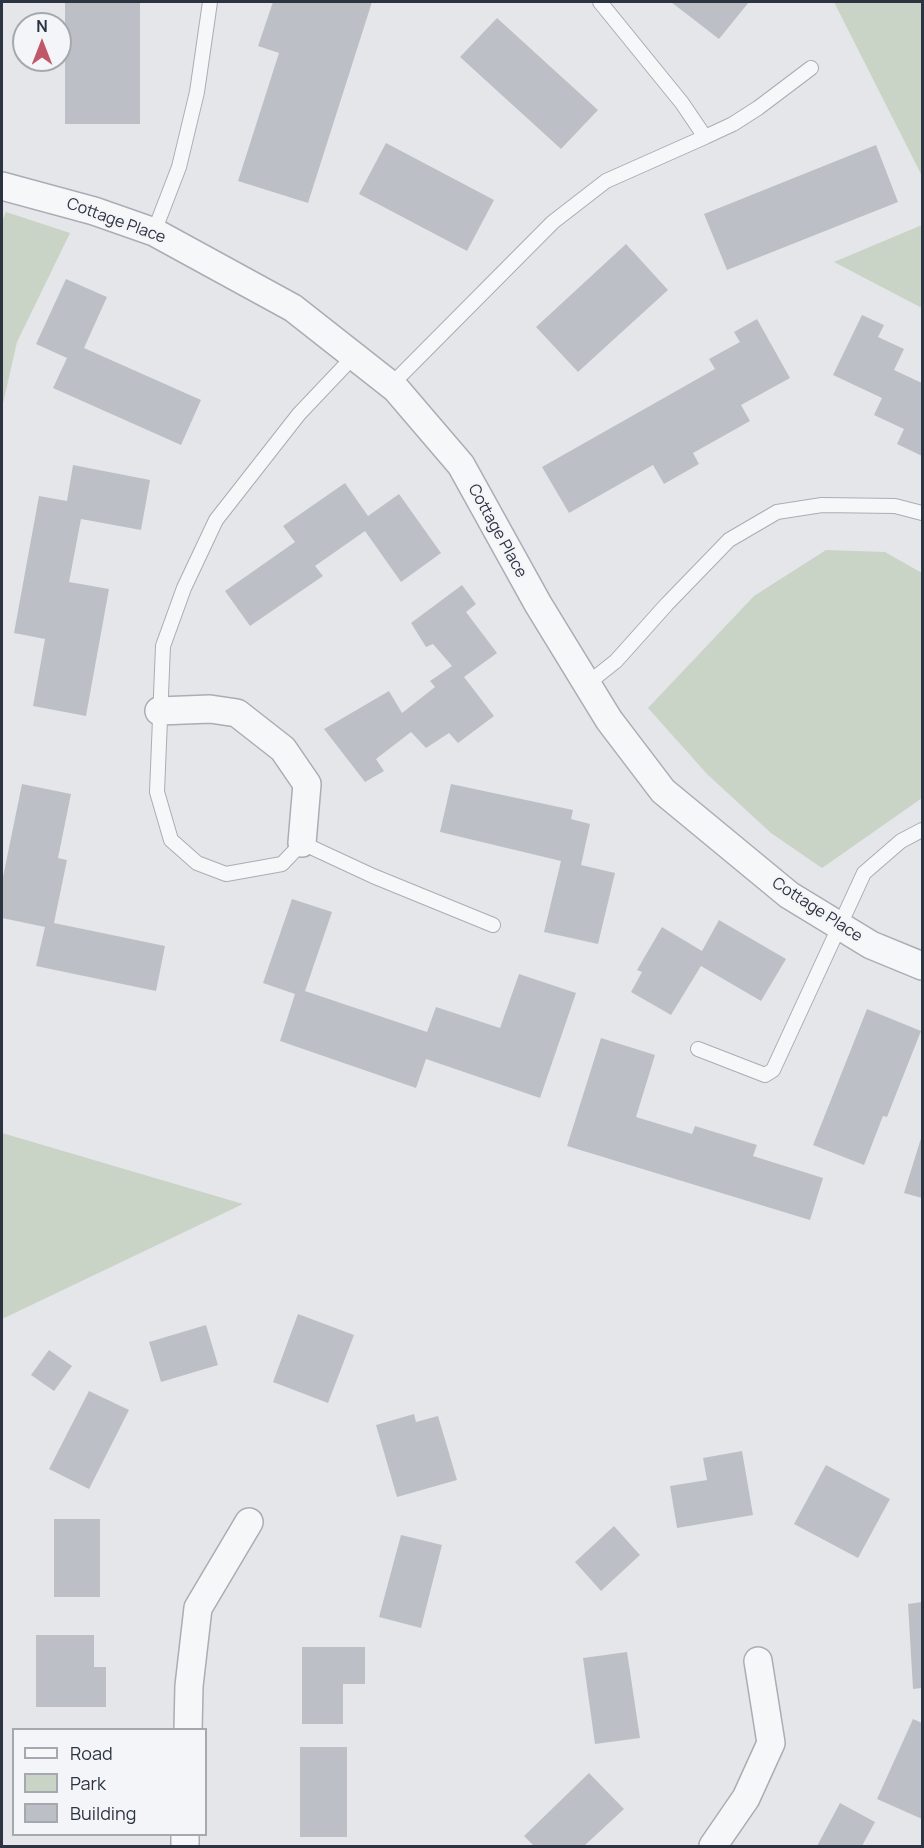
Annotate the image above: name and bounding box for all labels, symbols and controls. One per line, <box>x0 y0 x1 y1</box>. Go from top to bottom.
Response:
north arrow <box>12 12 72 72</box>
text: N <box>36 15 48 37</box>
street label: Cottage Place <box>64 194 168 248</box>
street label: Cottage Place <box>463 481 531 581</box>
street label: Cottage Place <box>768 874 866 946</box>
legend <box>12 1728 207 1836</box>
text: Road <box>70 1741 113 1765</box>
text: Park <box>70 1771 106 1795</box>
text: Building <box>70 1801 136 1825</box>

